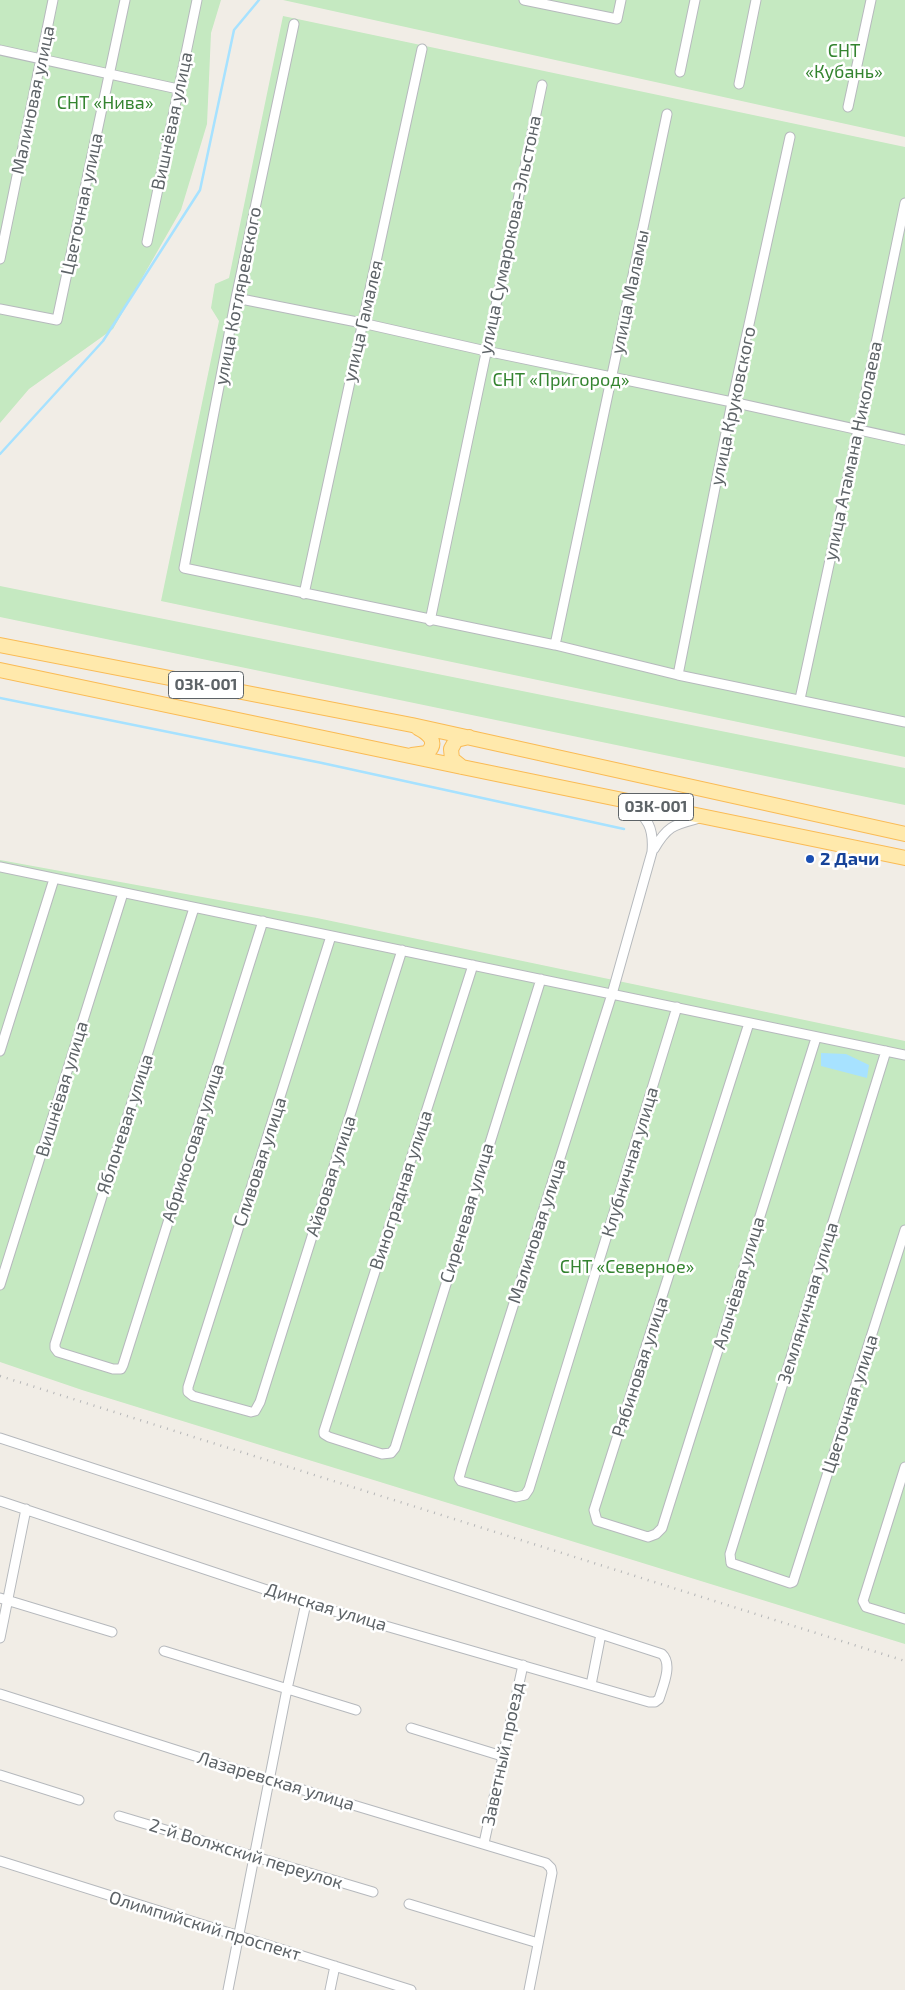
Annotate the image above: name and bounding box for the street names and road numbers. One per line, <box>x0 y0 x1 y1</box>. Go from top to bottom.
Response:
street label: Малиновая улица <box>7 24 59 176</box>
street label: Вишнёвая улица <box>147 50 197 192</box>
street label: улица Сумарокова-Эльстона <box>474 114 546 356</box>
street label: Цветочная улица <box>56 131 108 277</box>
street label: улица Котляревского <box>210 205 266 387</box>
street label: улица Маламы <box>606 228 654 356</box>
street label: улица Гамалея <box>338 258 388 384</box>
street label: улица Круковского <box>706 325 760 487</box>
street label: улица Атамана Николаева <box>819 339 887 563</box>
road number: 03К-001 <box>168 672 244 698</box>
road number: 03К-001 <box>618 794 694 820</box>
street label: Вишнёвая улица <box>31 1019 93 1159</box>
street label: Яблоневая улица <box>92 1051 158 1197</box>
street label: Абрикосовая улица <box>157 1061 229 1225</box>
street label: Клубничная улица <box>597 1084 663 1240</box>
street label: Сливовая улица <box>229 1094 291 1230</box>
street label: Виноградная улица <box>365 1108 437 1272</box>
street label: Айвовая улица <box>301 1113 361 1239</box>
street label: Сиреневая улица <box>435 1140 499 1286</box>
street label: Малиновая улица <box>503 1156 571 1306</box>
street label: Алычёвая улица <box>709 1214 769 1352</box>
street label: Земляничная улица <box>773 1219 843 1387</box>
street label: Рябиновая улица <box>607 1294 673 1440</box>
street label: Цветочная улица <box>817 1332 883 1476</box>
street label: Динская улица <box>263 1578 389 1636</box>
street label: Заветный проезд <box>477 1680 529 1828</box>
street label: Лазаревская улица <box>195 1747 357 1815</box>
street label: 2-й Волжский переулок <box>147 1814 345 1894</box>
street label: Олимпийский проспект <box>106 1886 304 1966</box>

